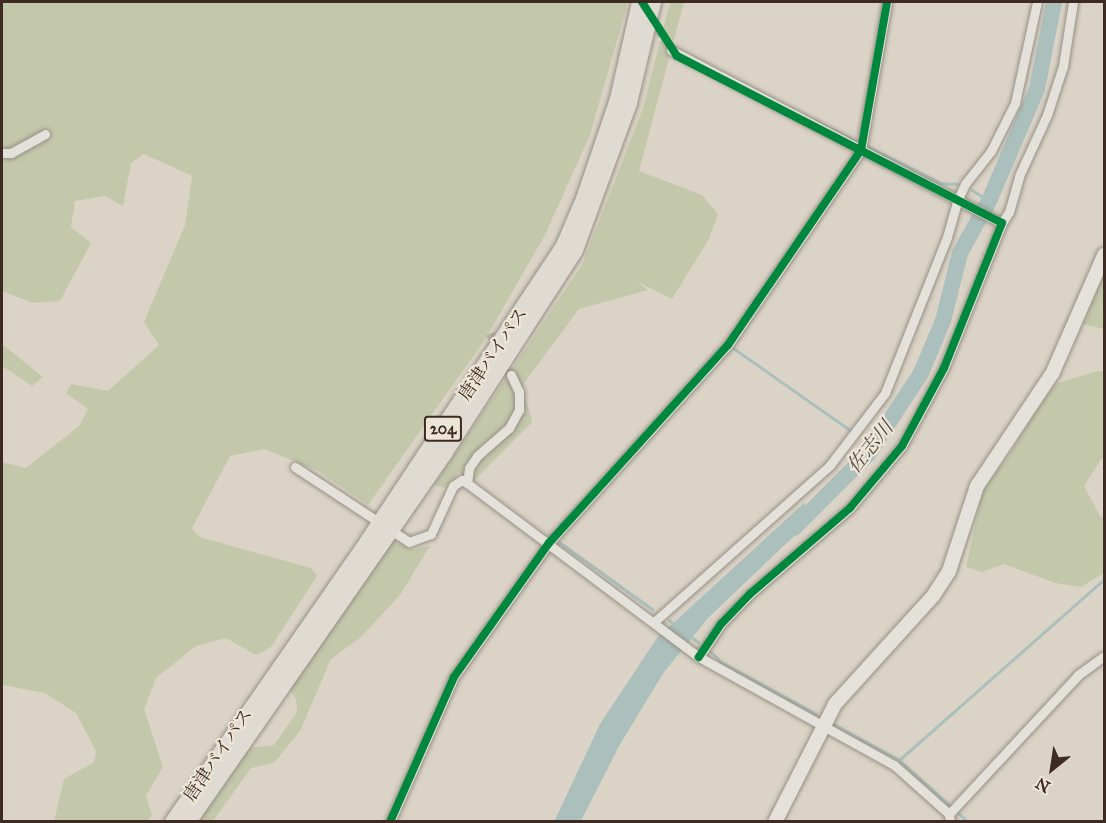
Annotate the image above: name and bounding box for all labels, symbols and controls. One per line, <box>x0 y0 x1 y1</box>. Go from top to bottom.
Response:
street label: 唐津バイパス <box>454 303 532 405</box>
road number: 204 <box>424 416 462 442</box>
water label: 佐志川 <box>842 416 898 478</box>
street label: 唐津バイパス <box>179 704 257 806</box>
north arrow <box>1022 739 1082 799</box>
text: N <box>1032 773 1053 797</box>

